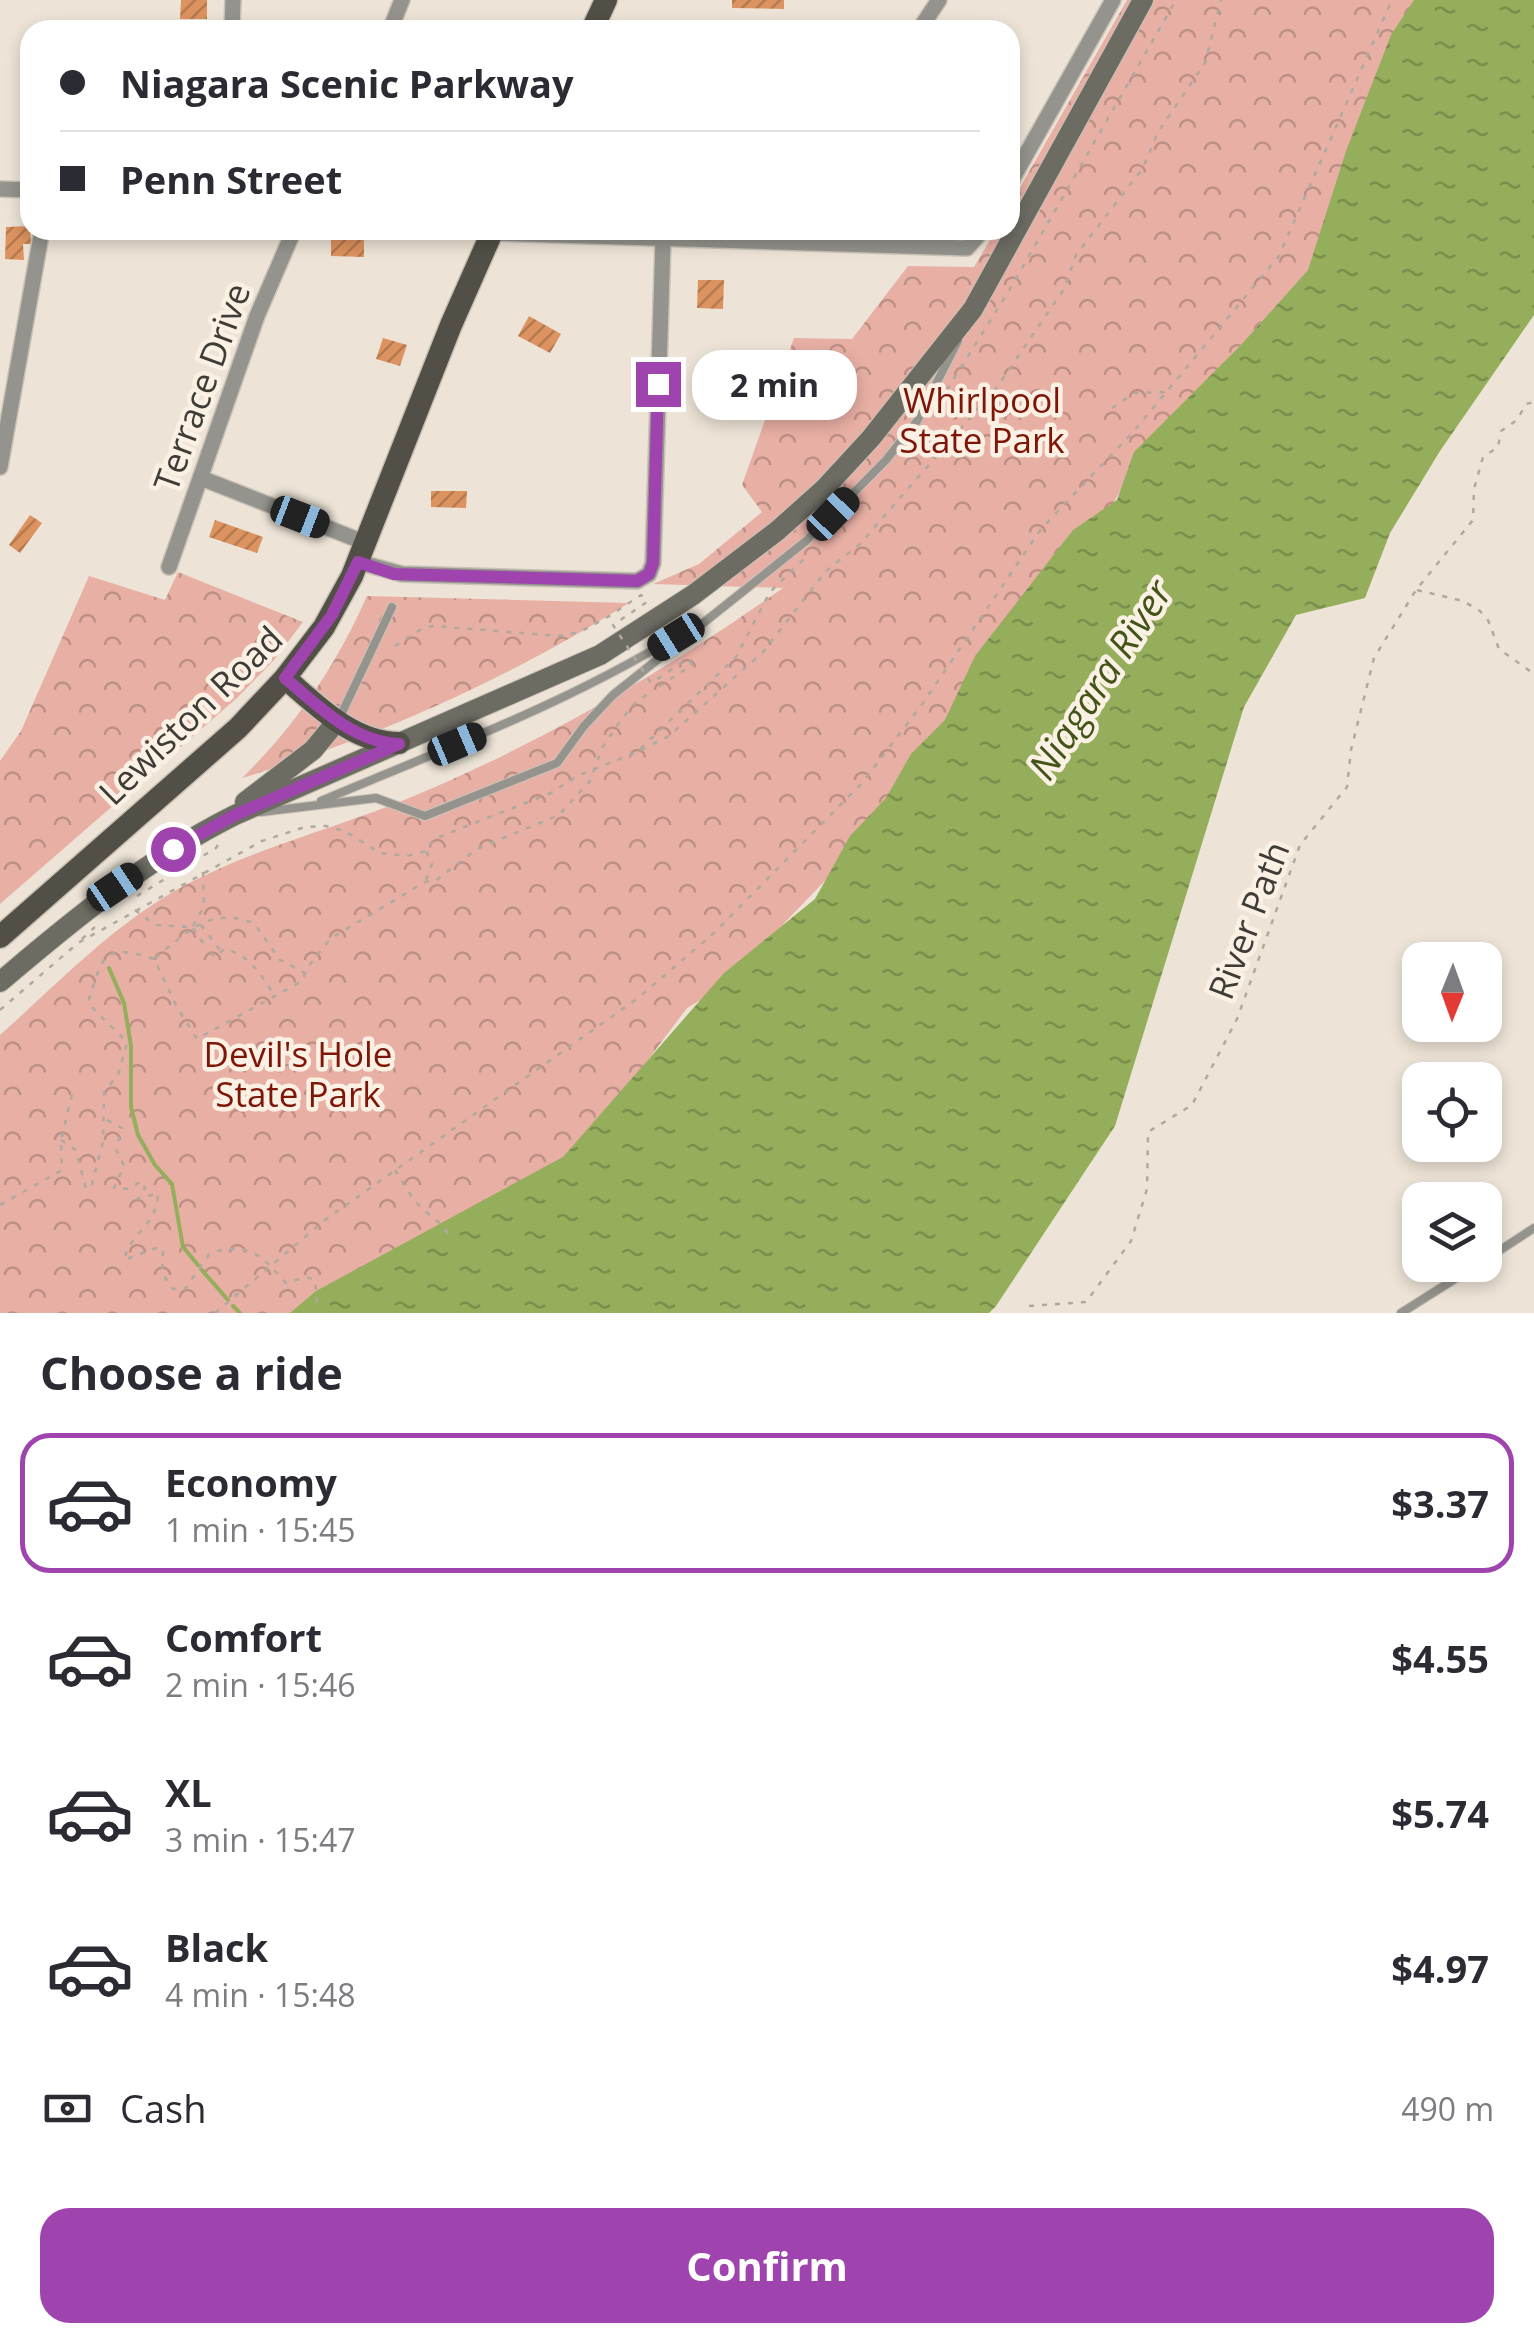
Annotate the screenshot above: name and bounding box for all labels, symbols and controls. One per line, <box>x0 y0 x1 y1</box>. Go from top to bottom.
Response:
text: Niagara Scenic Parkway <box>120 57 574 109</box>
text: Penn Street <box>120 153 342 205</box>
street label: Terrace Drive <box>142 276 260 498</box>
callout: 2 min <box>693 349 858 419</box>
route end <box>636 362 681 407</box>
text: 2 min <box>730 363 819 406</box>
park label: Whirlpool State Park <box>899 376 1065 463</box>
car <box>801 482 865 546</box>
car <box>267 492 333 542</box>
water label: Niagara River <box>1015 568 1184 789</box>
car <box>643 608 709 666</box>
street label: Lewiston Road <box>88 615 292 815</box>
car <box>424 718 490 770</box>
route start <box>151 827 196 872</box>
street label: River Path <box>1196 834 1300 1006</box>
car <box>82 858 148 916</box>
north arrow <box>1402 942 1502 1042</box>
map controls <box>1402 942 1502 1282</box>
park label: Devil's Hole State Park <box>204 1030 393 1117</box>
button: locate <box>1402 1062 1502 1162</box>
button: layers <box>1402 1182 1502 1282</box>
text: Choose a ride <box>40 1342 343 1403</box>
text: Economy <box>165 1456 337 1508</box>
icon: car <box>45 1458 135 1548</box>
text: $3.37 <box>1391 1477 1489 1529</box>
text: 1 min · 15:45 <box>165 1508 356 1551</box>
text: Comfort <box>165 1611 322 1663</box>
icon: car <box>45 1613 135 1703</box>
text: $4.55 <box>1391 1632 1489 1684</box>
text: 2 min · 15:46 <box>165 1663 356 1706</box>
text: XL <box>165 1766 212 1818</box>
icon: car <box>45 1768 135 1858</box>
text: $5.74 <box>1391 1787 1489 1839</box>
text: 3 min · 15:47 <box>165 1818 356 1861</box>
text: Black <box>165 1921 268 1973</box>
icon: car <box>45 1923 135 2013</box>
text: $4.97 <box>1391 1942 1489 1994</box>
text: 4 min · 15:48 <box>165 1973 356 2016</box>
icon: cash <box>40 2081 95 2136</box>
text: Cash <box>120 2082 206 2134</box>
text: 490 m <box>1401 2087 1494 2130</box>
button: Confirm <box>40 2208 1494 2323</box>

